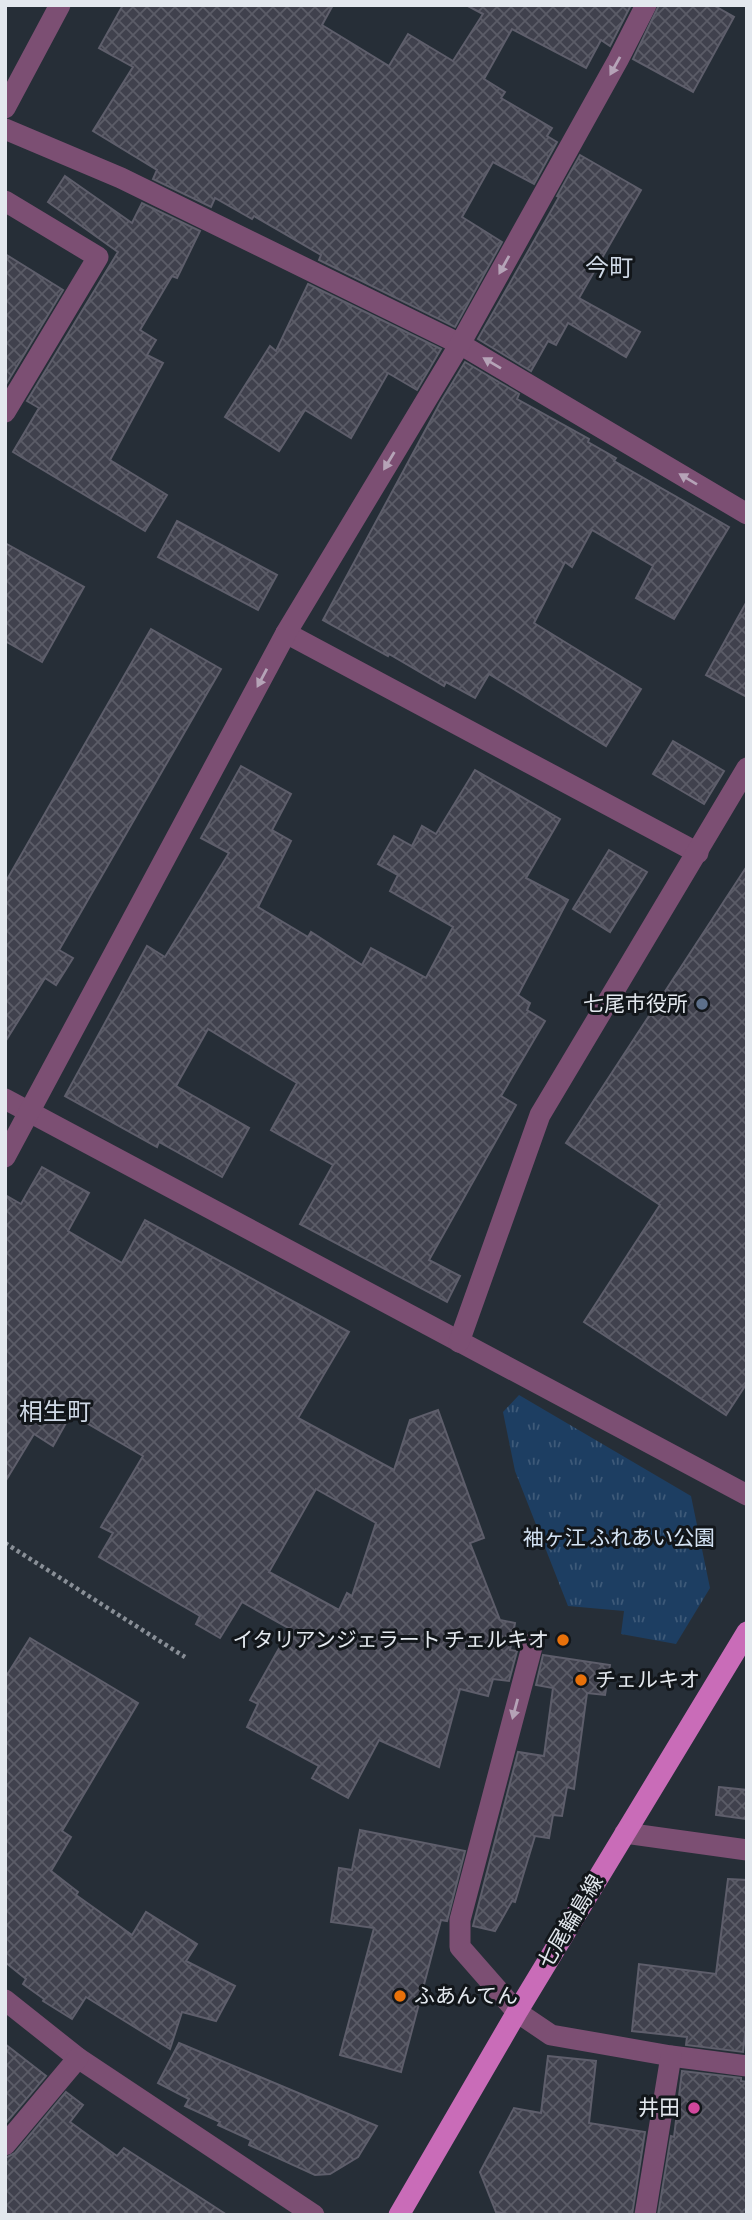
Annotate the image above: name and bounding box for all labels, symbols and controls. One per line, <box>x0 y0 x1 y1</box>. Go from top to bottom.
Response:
one-way arrow <box>609 56 621 76</box>
district label: 今町 <box>585 254 633 283</box>
one-way arrow <box>498 255 510 274</box>
one-way arrow <box>483 357 502 369</box>
one-way arrow <box>383 452 396 471</box>
one-way arrow <box>679 473 698 485</box>
one-way arrow <box>256 669 268 688</box>
place label: 七尾市役所 <box>583 992 688 1017</box>
marker: 七尾市役所 <box>694 996 710 1012</box>
district label: 相生町 <box>19 1398 91 1427</box>
park label: 袖ヶ江 ふれあい公園 <box>523 1526 715 1551</box>
place label: イタリアンジェラート チェルキオ <box>232 1628 549 1653</box>
marker: イタリアンジェラート チェルキオ <box>555 1632 571 1648</box>
place label: チェルキオ <box>595 1668 700 1693</box>
marker: チェルキオ <box>573 1672 589 1688</box>
one-way arrow <box>509 1699 520 1721</box>
street label: 七尾輪島線 <box>533 1871 609 1973</box>
place label: ふあんてん <box>414 1984 518 2009</box>
marker: ふあんてん <box>392 1988 408 2004</box>
place label: 井田 <box>638 2096 680 2121</box>
marker: 井田 <box>686 2100 702 2116</box>

